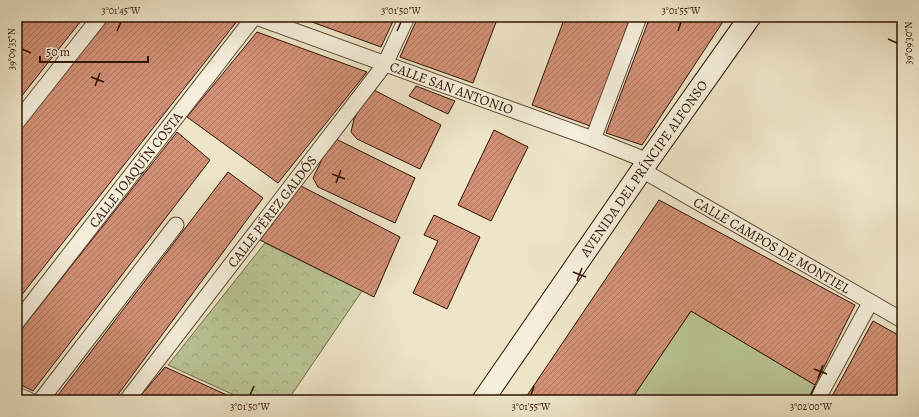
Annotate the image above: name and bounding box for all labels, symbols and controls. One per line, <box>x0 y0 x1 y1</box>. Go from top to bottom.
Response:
text: 3°01'45"W <box>102 4 141 17</box>
text: 3°01'50"W <box>381 4 421 17</box>
text: 3°01'55"W <box>662 4 701 17</box>
text: 39°09'30"N <box>902 21 915 65</box>
text: 39°09'35"N <box>5 28 18 70</box>
scale bar <box>40 38 148 64</box>
text: 50 m <box>46 44 70 60</box>
street label: CALLE SAN ANTONIO <box>387 57 516 119</box>
street label: AVENIDA DEL PRÍNCIPE ALFONSO <box>575 76 713 261</box>
street label: CALLE JOAQUÍN COSTA <box>85 107 187 232</box>
street label: CALLE PÉREZ GALDÓS <box>223 152 321 271</box>
street label: CALLE CAMPOS DE MONTIEL <box>690 193 854 299</box>
text: 3°01'50"W <box>230 400 270 413</box>
text: 3°01'55"W <box>512 400 551 413</box>
text: 3°02'00"W <box>790 400 833 413</box>

